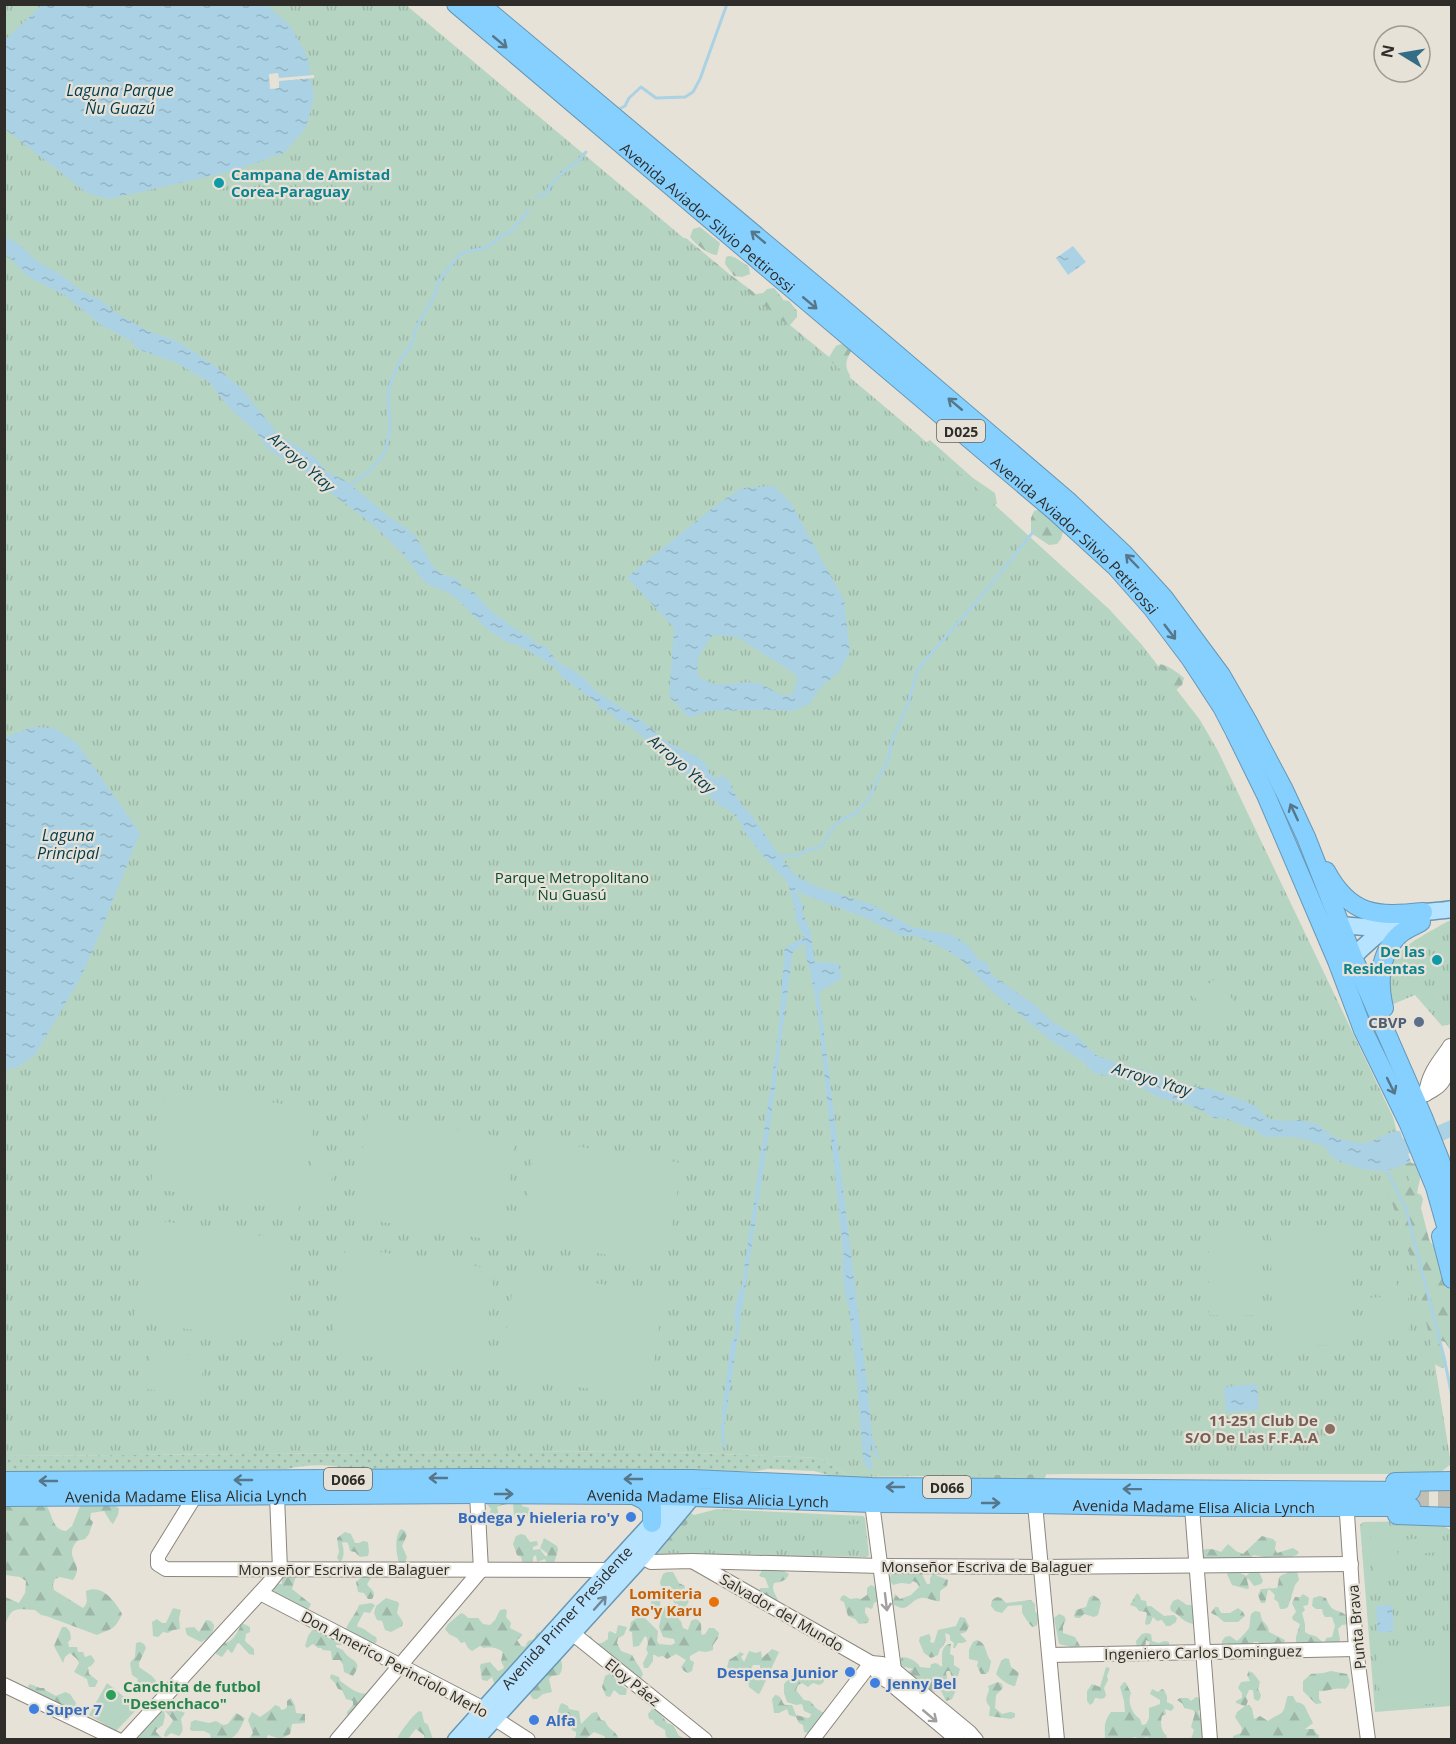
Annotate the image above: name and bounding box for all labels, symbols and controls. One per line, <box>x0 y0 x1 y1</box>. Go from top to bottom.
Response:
north arrow <box>1372 24 1432 84</box>
one-way arrow <box>492 36 508 49</box>
text: N <box>1375 43 1399 60</box>
water label: Laguna Parque Ñu Guazú <box>66 79 174 119</box>
street label: Avenida Aviador Silvio Pettirossi <box>616 138 799 297</box>
place label: Campana de Amistad Corea-Paraguay <box>231 164 390 201</box>
marker: Campana de Amistad Corea-Paraguay <box>212 176 226 190</box>
one-way arrow <box>750 231 766 244</box>
one-way arrow <box>802 296 817 310</box>
one-way arrow <box>948 397 963 411</box>
road number: D025 <box>937 420 985 442</box>
water label: Arroyo Ytay <box>263 426 341 498</box>
street label: Avenida Aviador Silvio Pettirossi <box>987 452 1163 618</box>
one-way arrow <box>1125 554 1139 569</box>
one-way arrow <box>1164 624 1177 640</box>
water label: Arroyo Ytay <box>643 729 721 799</box>
one-way arrow <box>1288 803 1299 821</box>
water label: Laguna Principal <box>37 824 100 864</box>
park label: Parque Metropolitano Ñu Guasú <box>495 867 649 904</box>
place label: De las Residentas <box>1343 941 1425 978</box>
marker: De las Residentas <box>1430 953 1444 967</box>
place label: CBVP <box>1368 1012 1407 1032</box>
marker: CBVP <box>1412 1015 1426 1029</box>
water label: Arroyo Ytay <box>1109 1056 1195 1102</box>
one-way arrow <box>1385 1077 1397 1094</box>
place label: 11-251 Club De S/O De Las F.F.A.A <box>1185 1410 1319 1447</box>
marker: 11-251 Club De S/O De Las F.F.A.A <box>1323 1422 1337 1436</box>
road number: D066 <box>324 1468 372 1490</box>
one-way arrow <box>429 1472 449 1484</box>
one-way arrow <box>624 1473 644 1485</box>
one-way arrow <box>234 1474 254 1486</box>
one-way arrow <box>39 1475 59 1487</box>
road number: D066 <box>923 1476 971 1498</box>
one-way arrow <box>886 1481 906 1493</box>
one-way arrow <box>1123 1484 1143 1495</box>
street label: Avenida Madame Elisa Alicia Lynch <box>65 1485 307 1507</box>
street label: Avenida Madame Elisa Alicia Lynch <box>587 1485 829 1512</box>
one-way arrow <box>493 1488 513 1500</box>
street label: Avenida Madame Elisa Alicia Lynch <box>1073 1495 1315 1517</box>
one-way arrow <box>980 1497 1000 1509</box>
place label: Bodega y hieleria ro'y <box>458 1507 619 1527</box>
marker: Bodega y hieleria ro'y <box>624 1510 638 1524</box>
street label: Avenida Primer Presidente <box>497 1542 636 1693</box>
street label: Monseñor Escriva de Balaguer <box>881 1556 1093 1576</box>
street label: Monseñor Escriva de Balaguer <box>238 1559 450 1579</box>
street label: Salvador del Mundo <box>716 1568 848 1656</box>
place label: Lomiteria Ro'y Karu <box>629 1583 702 1620</box>
street label: Punta Brava <box>1342 1584 1370 1670</box>
one-way arrow <box>880 1592 891 1612</box>
marker: Lomiteria Ro'y Karu <box>707 1595 721 1609</box>
one-way arrow <box>593 1596 607 1611</box>
street label: Don Americo Perinciolo Merlo <box>298 1606 492 1722</box>
street label: Ingeniero Carlos Dominguez <box>1104 1640 1302 1664</box>
street label: Eloy Páez <box>601 1654 665 1710</box>
place label: Despensa Junior <box>717 1662 838 1682</box>
marker: Despensa Junior <box>843 1665 857 1679</box>
place label: Jenny Bel <box>885 1673 957 1693</box>
place label: Canchita de futbol "Desenchaco" <box>123 1676 261 1713</box>
marker: Jenny Bel <box>868 1676 882 1690</box>
marker: Canchita de futbol "Desenchaco" <box>104 1688 118 1702</box>
place label: Super 7 <box>46 1699 102 1719</box>
marker: Super 7 <box>27 1702 41 1716</box>
one-way arrow <box>921 1709 937 1722</box>
place label: Alfa <box>546 1710 576 1730</box>
marker: Alfa <box>527 1713 541 1727</box>

